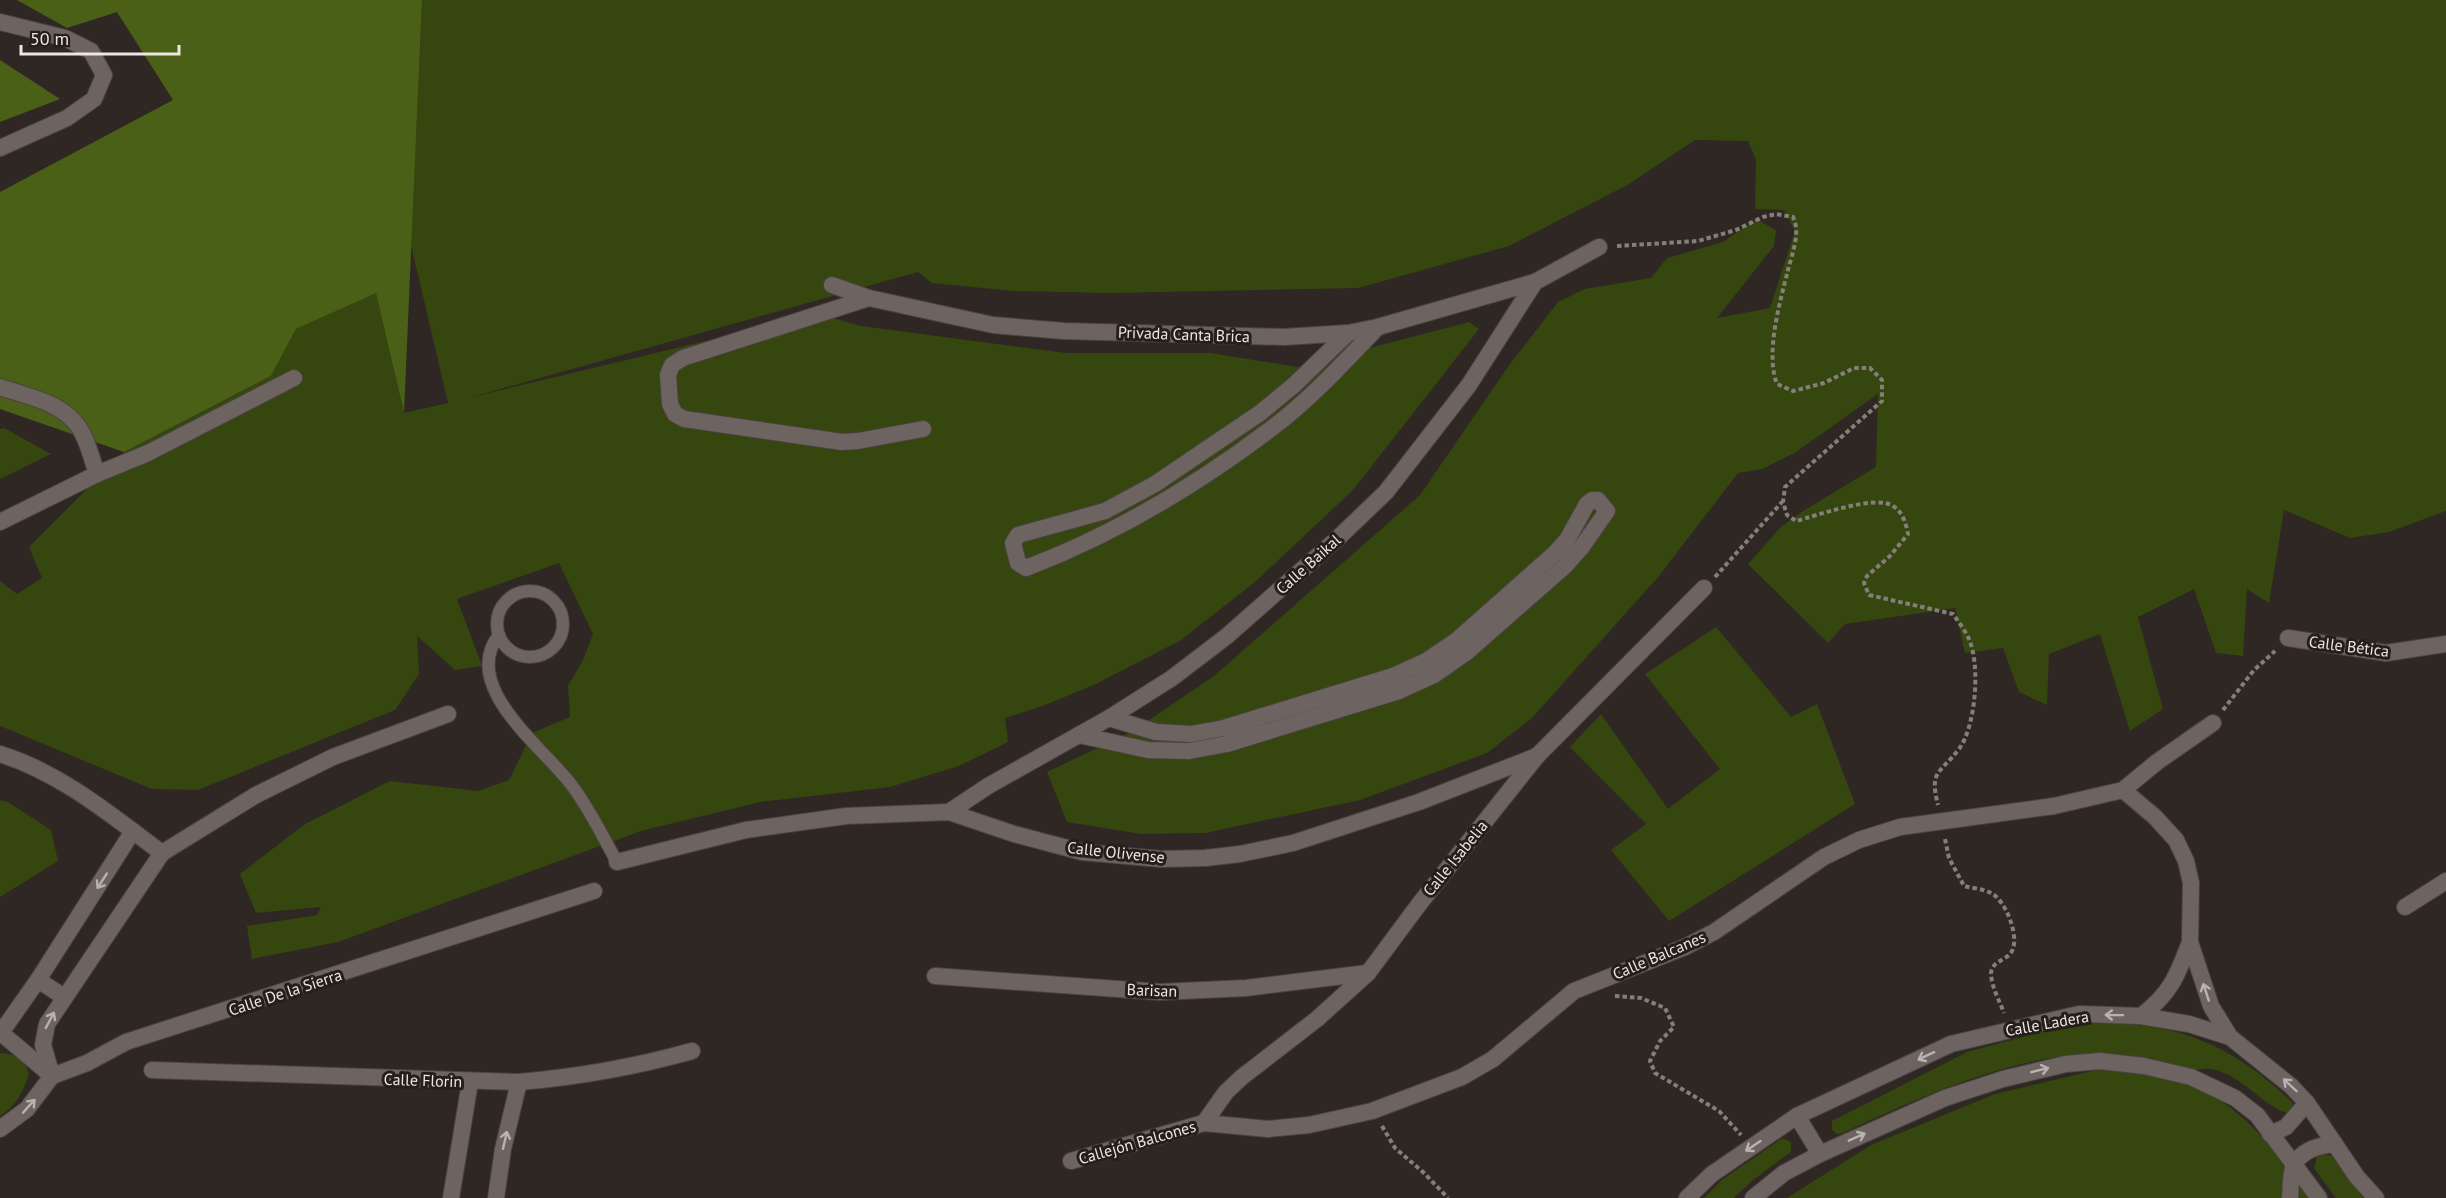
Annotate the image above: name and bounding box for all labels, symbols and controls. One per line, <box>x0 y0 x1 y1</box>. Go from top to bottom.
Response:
scale bar <box>21 18 178 56</box>
text: 50 m <box>30 27 69 50</box>
street label: Privada Canta Brica <box>1118 322 1250 346</box>
street label: Calle Baikal <box>1271 529 1345 598</box>
street label: Calle Bética <box>2308 631 2390 661</box>
street label: Calle Isabelia <box>1418 816 1492 900</box>
street label: Calle Olivense <box>1066 837 1166 867</box>
one-way arrow <box>95 872 108 889</box>
street label: Calle Balcanes <box>1609 926 1709 984</box>
street label: Calle De la Sierra <box>226 964 344 1020</box>
street label: Barisan <box>1126 979 1178 1001</box>
one-way arrow <box>2200 983 2211 1002</box>
street label: Calle Ladera <box>2004 1006 2090 1040</box>
one-way arrow <box>2105 1009 2125 1021</box>
one-way arrow <box>45 1012 56 1030</box>
one-way arrow <box>1917 1050 1935 1062</box>
one-way arrow <box>2030 1063 2049 1075</box>
street label: Calle Florin <box>383 1069 463 1091</box>
one-way arrow <box>2282 1078 2297 1093</box>
one-way arrow <box>22 1098 36 1113</box>
street label: Callejón Balcones <box>1076 1116 1198 1168</box>
one-way arrow <box>500 1131 511 1150</box>
one-way arrow <box>1848 1131 1866 1142</box>
one-way arrow <box>1745 1140 1762 1152</box>

